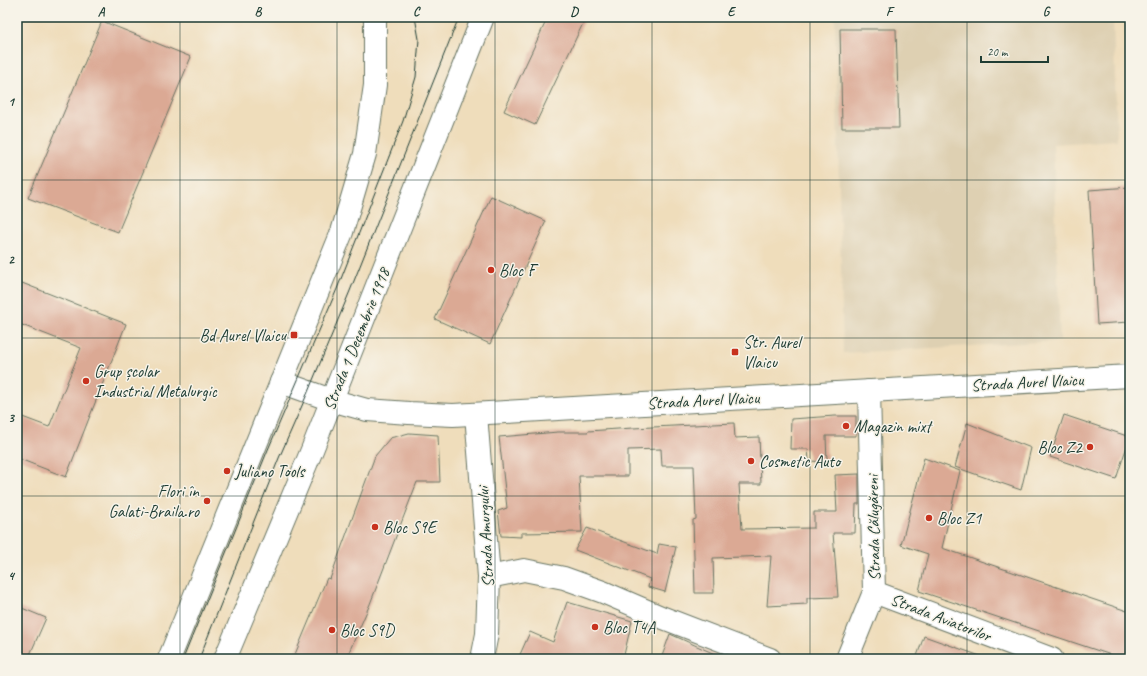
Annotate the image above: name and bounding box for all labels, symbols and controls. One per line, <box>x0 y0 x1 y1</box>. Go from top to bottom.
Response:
text: A <box>98 4 106 20</box>
text: B <box>255 4 263 20</box>
text: C <box>413 4 421 20</box>
text: D <box>570 4 579 20</box>
text: E <box>728 4 737 20</box>
text: F <box>886 4 895 20</box>
text: G <box>1043 4 1051 20</box>
scale bar <box>981 38 1048 64</box>
text: 20 m <box>987 44 1009 60</box>
text: 1 <box>8 94 16 110</box>
text: 2 <box>8 252 15 268</box>
place label: Bloc F <box>499 260 539 281</box>
street label: Strada 1 Decembrie 1918 <box>318 263 395 413</box>
marker: Bloc F <box>486 265 496 275</box>
place label: Bd Aurel Vlaicu <box>199 325 288 346</box>
marker: Bd Aurel Vlaicu <box>289 330 299 340</box>
place label: Str. Aurel Vlaicu <box>743 332 803 373</box>
marker: Str. Aurel Vlaicu <box>730 347 740 357</box>
place label: Grup școlar Industrial Metalurgic <box>94 361 218 402</box>
street label: Strada Aurel Vlaicu <box>970 369 1085 396</box>
marker: Grup școlar Industrial Metalurgic <box>81 376 91 386</box>
street label: Strada Aurel Vlaicu <box>646 387 761 414</box>
text: 3 <box>8 410 15 426</box>
place label: Magazin mixt <box>854 416 933 437</box>
marker: Magazin mixt <box>841 421 851 431</box>
place label: Bloc Z2 <box>1038 437 1083 458</box>
marker: Bloc Z2 <box>1085 442 1095 452</box>
place label: Cosmetic Auto <box>759 451 842 472</box>
marker: Cosmetic Auto <box>746 456 756 466</box>
place label: Juliano Tools <box>234 461 306 482</box>
marker: Juliano Tools <box>222 466 232 476</box>
street label: Strada Călugăreni <box>862 473 885 581</box>
place label: Flori în Galati-Braila.ro <box>108 481 200 522</box>
street label: Strada Amurgului <box>472 483 499 588</box>
marker: Flori în Galati-Braila.ro <box>202 496 212 506</box>
place label: Bloc Z1 <box>937 508 983 529</box>
marker: Bloc Z1 <box>924 513 934 523</box>
place label: Bloc S9E <box>383 517 438 538</box>
marker: Bloc S9E <box>370 522 380 532</box>
text: 4 <box>8 568 16 584</box>
street label: Strada Aviatorilor <box>888 589 996 647</box>
place label: Bloc T4A <box>603 617 656 638</box>
place label: Bloc S9D <box>340 620 396 641</box>
marker: Bloc T4A <box>590 622 600 632</box>
marker: Bloc S9D <box>327 625 337 635</box>

